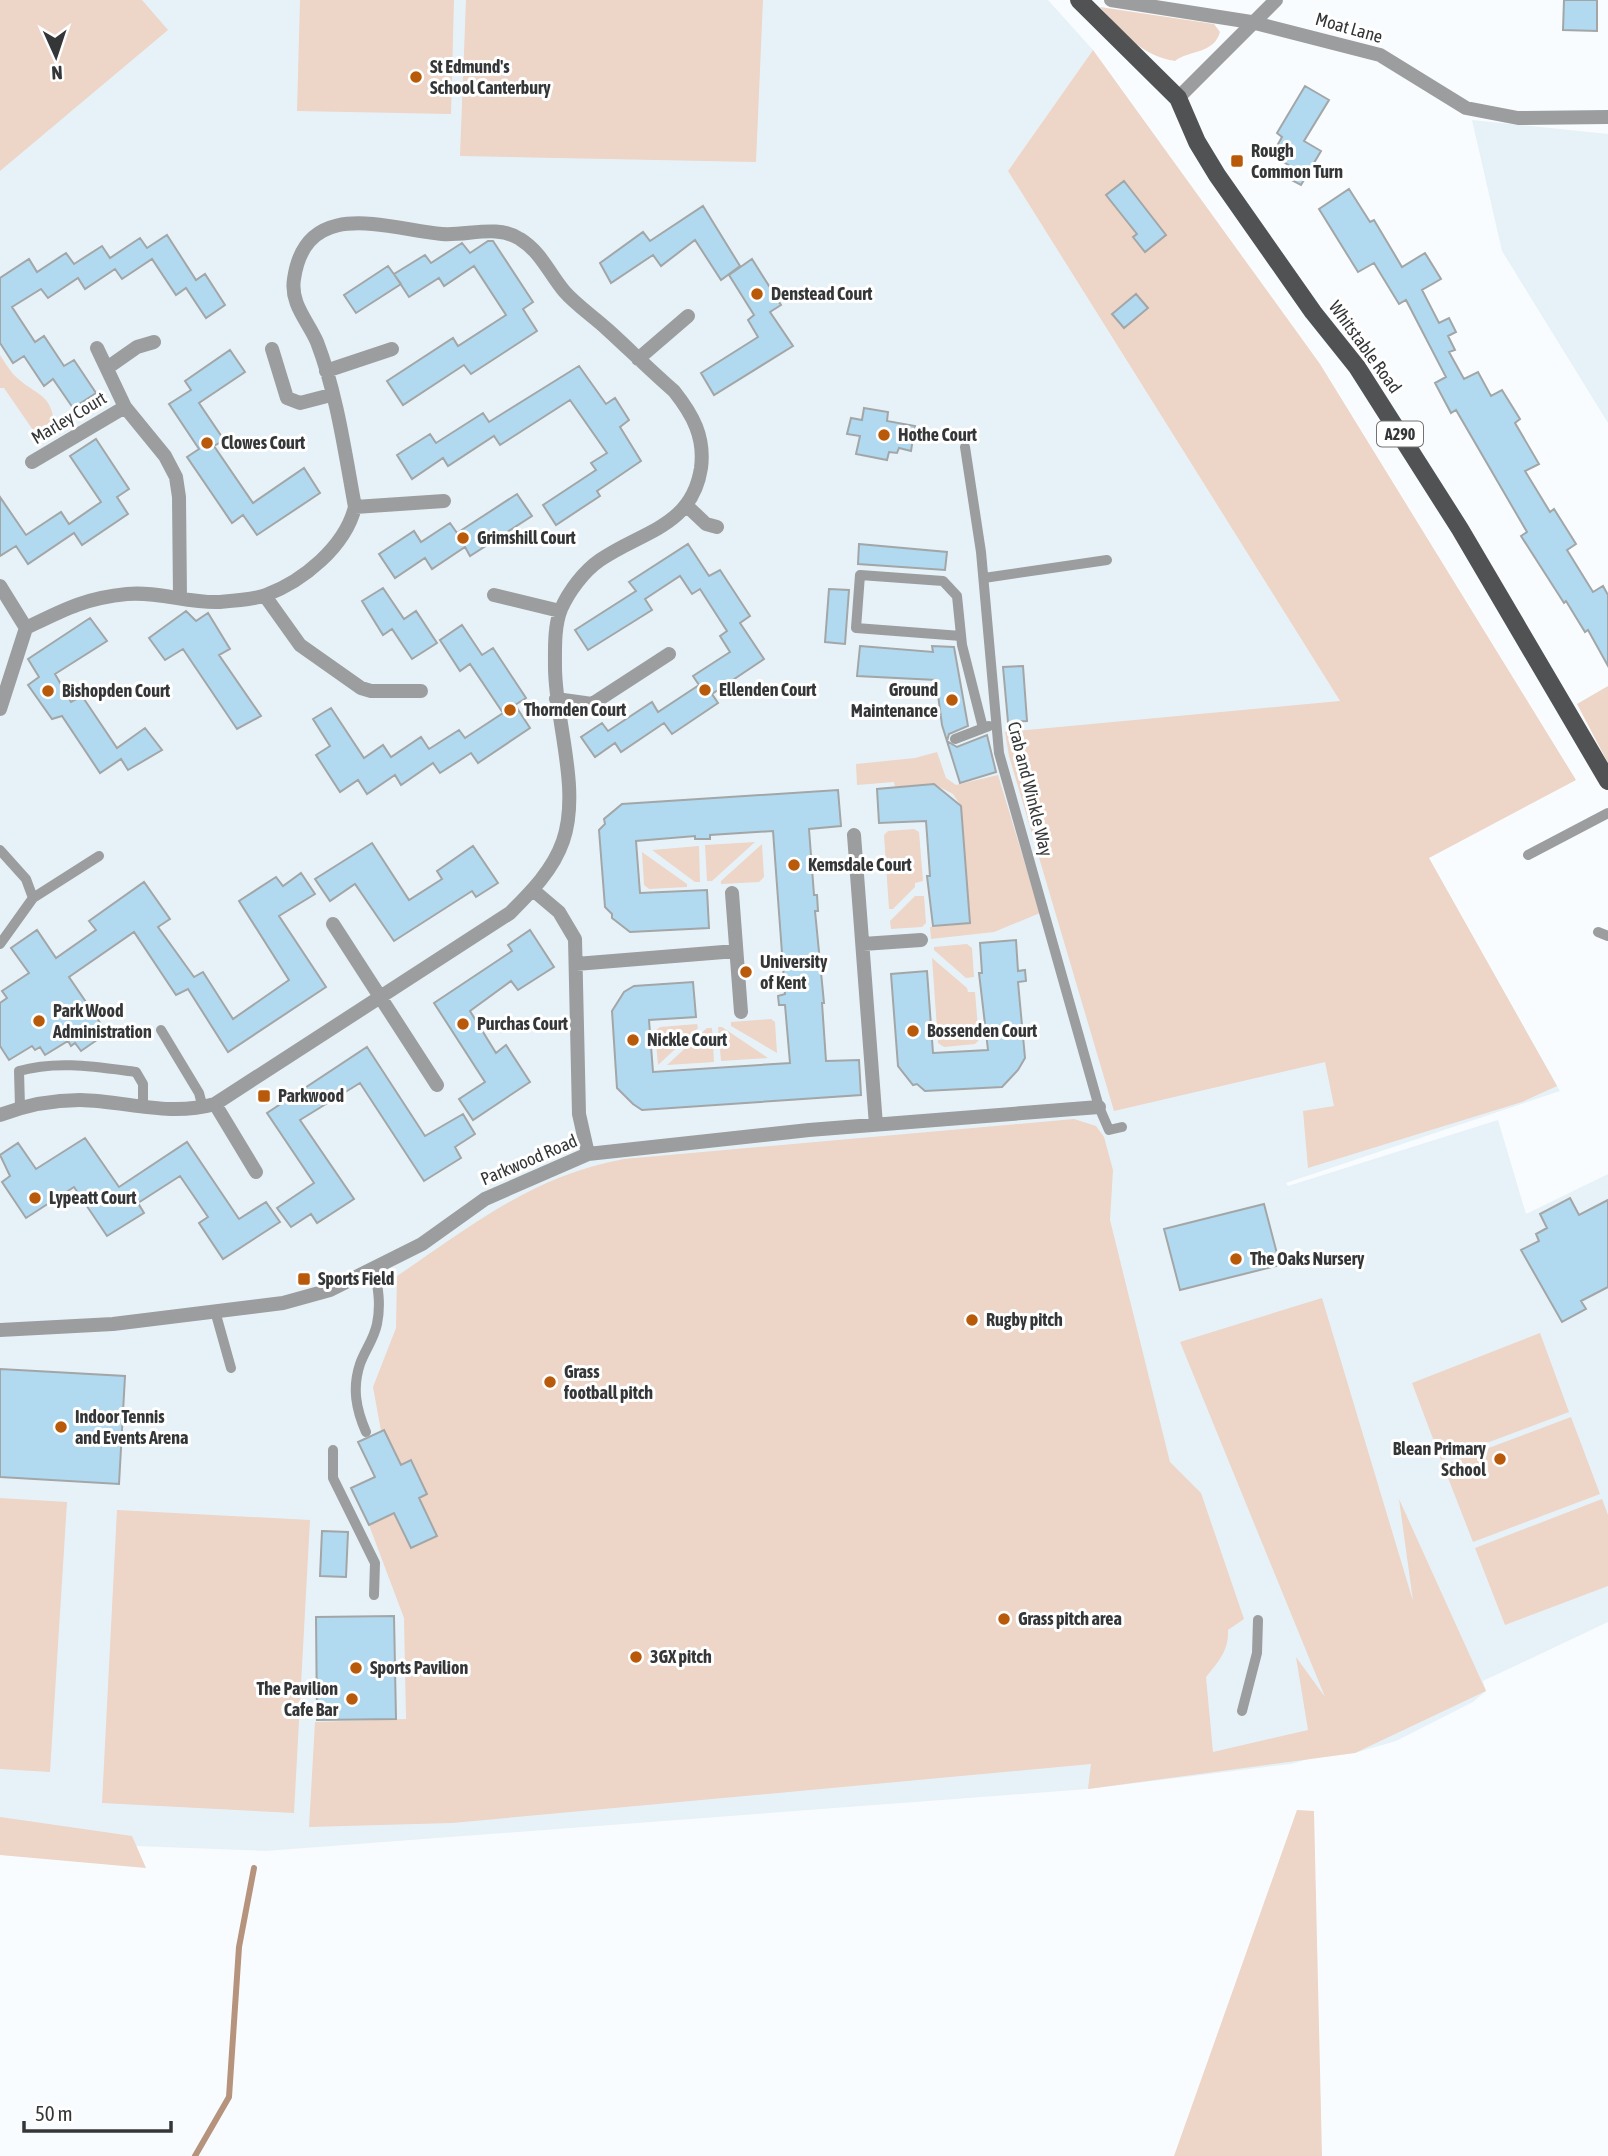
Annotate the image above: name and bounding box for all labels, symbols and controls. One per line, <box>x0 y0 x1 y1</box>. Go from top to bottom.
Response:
street label: Moat Lane <box>1313 8 1385 47</box>
north arrow <box>21 21 91 91</box>
place label: St Edmund's School Canterbury <box>430 56 551 98</box>
text: N <box>51 62 63 84</box>
marker: St Edmund's School Canterbury <box>408 69 424 85</box>
place label: Rough Common Turn <box>1251 140 1343 182</box>
marker: Rough Common Turn <box>1229 153 1245 169</box>
place label: Denstead Court <box>771 283 873 304</box>
marker: Denstead Court <box>749 286 765 302</box>
street label: Whitstable Road <box>1325 296 1406 397</box>
street label: Marley Court <box>27 387 110 448</box>
road number: A290 <box>1377 422 1423 446</box>
place label: Hothe Court <box>898 424 978 445</box>
marker: Hothe Court <box>876 427 892 443</box>
place label: Clowes Court <box>221 432 306 453</box>
marker: Clowes Court <box>199 435 215 451</box>
place label: Grimshill Court <box>477 527 577 548</box>
marker: Grimshill Court <box>455 530 471 546</box>
place label: Ellenden Court <box>719 679 817 700</box>
place label: Ground Maintenance <box>851 679 938 721</box>
place label: Bishopden Court <box>62 680 171 701</box>
marker: Ellenden Court <box>697 682 713 698</box>
marker: Bishopden Court <box>40 683 56 699</box>
marker: Ground Maintenance <box>944 692 960 708</box>
place label: Thornden Court <box>524 699 627 720</box>
marker: Thornden Court <box>502 702 518 718</box>
street label: Crab and Winkle Way <box>1004 719 1057 858</box>
place label: Kemsdale Court <box>808 854 912 875</box>
marker: Kemsdale Court <box>786 857 802 873</box>
place label: University of Kent <box>760 951 828 993</box>
marker: University of Kent <box>738 964 754 980</box>
place label: Park Wood Administration <box>52 1000 152 1042</box>
marker: Park Wood Administration <box>31 1013 47 1029</box>
place label: Purchas Court <box>477 1013 569 1034</box>
marker: Purchas Court <box>455 1016 471 1032</box>
place label: Bossenden Court <box>927 1020 1038 1041</box>
marker: Bossenden Court <box>905 1023 921 1039</box>
place label: Nickle Court <box>647 1029 728 1050</box>
marker: Nickle Court <box>625 1032 641 1048</box>
place label: Parkwood <box>278 1085 344 1106</box>
marker: Parkwood <box>256 1088 272 1104</box>
street label: Parkwood Road <box>477 1130 580 1189</box>
place label: Lypeatt Court <box>49 1187 137 1208</box>
marker: Lypeatt Court <box>27 1190 43 1206</box>
place label: The Oaks Nursery <box>1250 1248 1365 1269</box>
marker: The Oaks Nursery <box>1228 1251 1244 1267</box>
place label: Sports Field <box>318 1268 394 1289</box>
marker: Sports Field <box>296 1271 312 1287</box>
place label: Rugby pitch <box>986 1309 1063 1330</box>
marker: Rugby pitch <box>964 1312 980 1328</box>
place label: Grass football pitch <box>563 1361 653 1403</box>
marker: Grass football pitch <box>542 1374 558 1390</box>
place label: Indoor Tennis and Events Arena <box>75 1406 188 1448</box>
marker: Indoor Tennis and Events Arena <box>53 1419 69 1435</box>
place label: Blean Primary School <box>1393 1438 1487 1480</box>
marker: Blean Primary School <box>1492 1451 1508 1467</box>
place label: Grass pitch area <box>1018 1608 1122 1629</box>
marker: Grass pitch area <box>996 1611 1012 1627</box>
place label: 3GX pitch <box>650 1646 712 1667</box>
marker: 3GX pitch <box>628 1649 644 1665</box>
place label: Sports Pavilion <box>370 1657 468 1678</box>
marker: Sports Pavilion <box>348 1660 364 1676</box>
place label: The Pavilion Cafe Bar <box>257 1678 339 1720</box>
marker: The Pavilion Cafe Bar <box>344 1691 360 1707</box>
scale bar <box>24 2090 172 2134</box>
text: 50 m <box>35 2101 73 2125</box>

